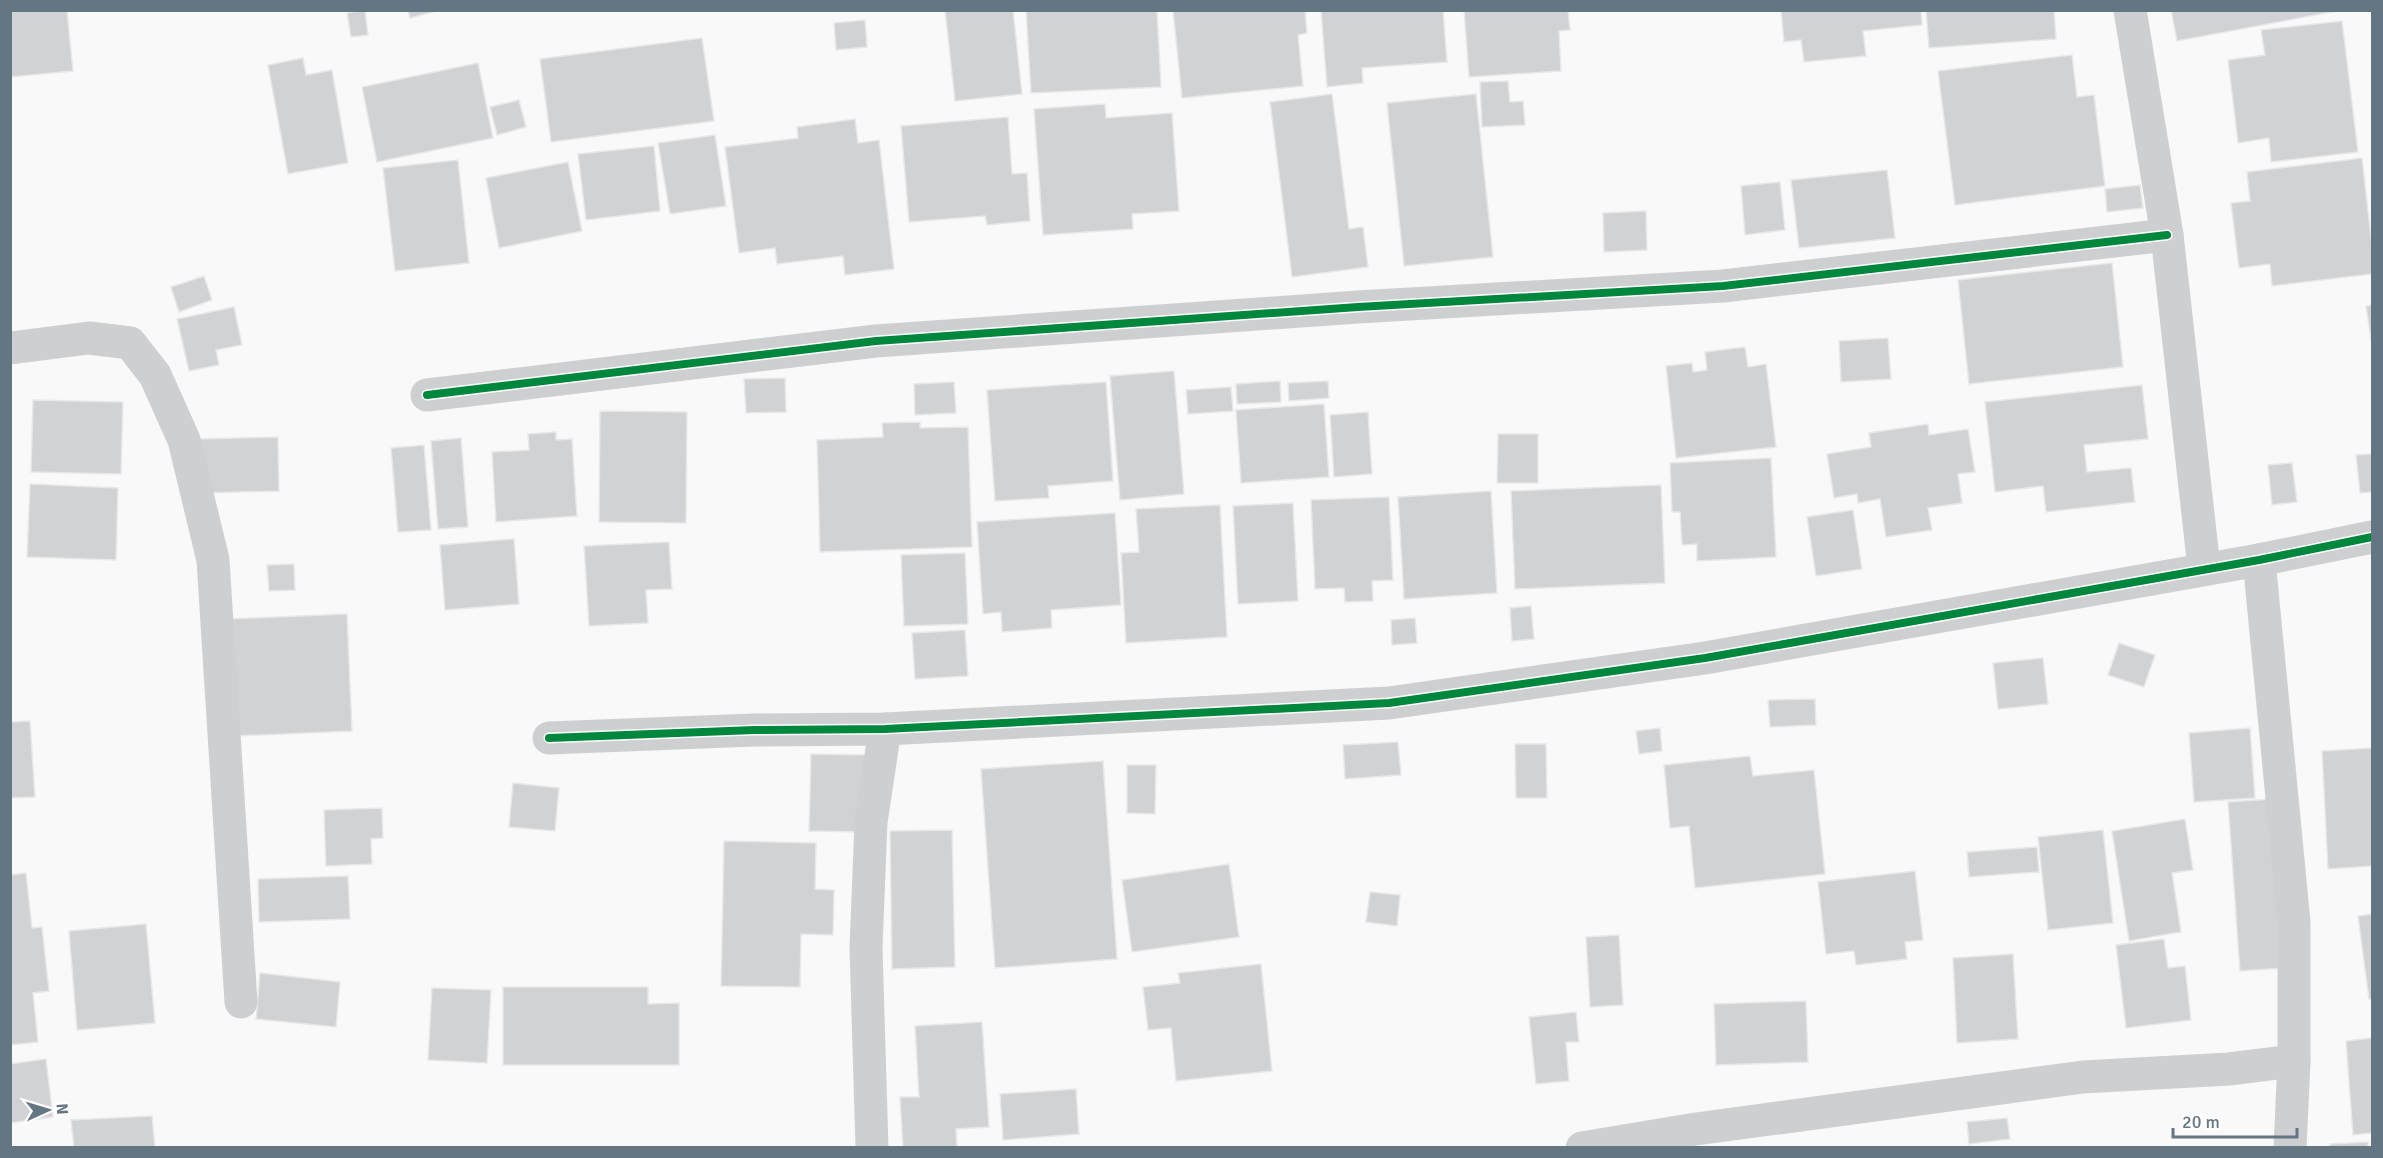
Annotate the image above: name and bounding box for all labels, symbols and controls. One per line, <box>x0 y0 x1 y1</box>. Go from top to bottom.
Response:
north arrow <box>18 1080 78 1140</box>
scale bar <box>2173 1101 2298 1139</box>
text: N <box>52 1103 72 1115</box>
text: 20 m <box>2182 1111 2220 1133</box>

